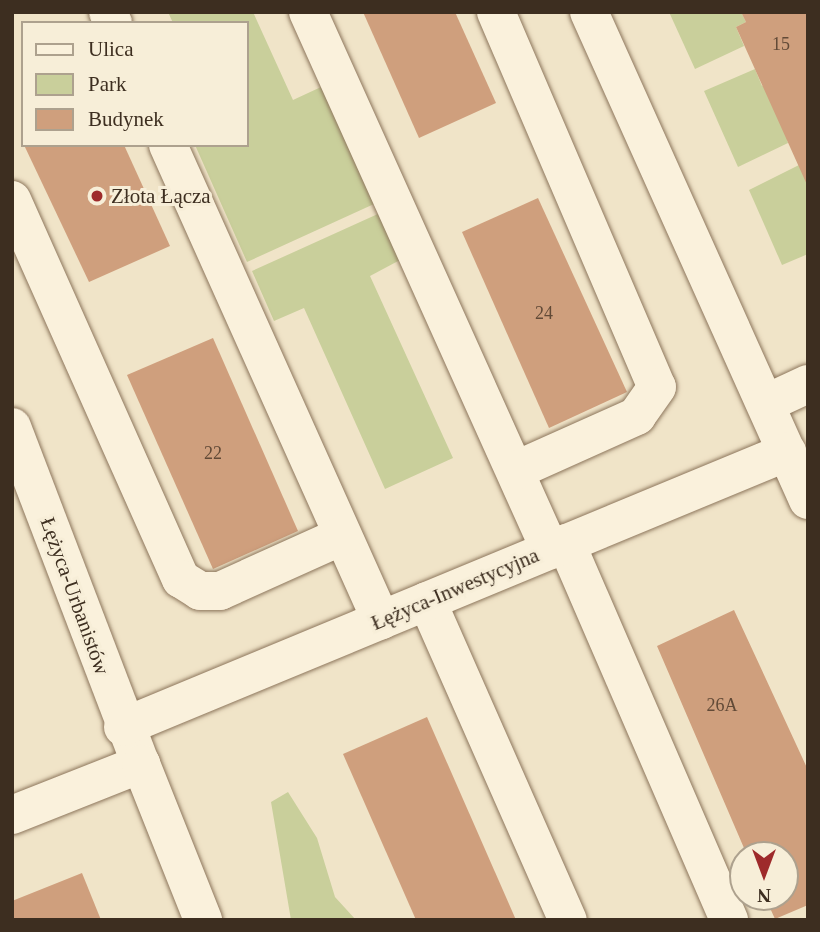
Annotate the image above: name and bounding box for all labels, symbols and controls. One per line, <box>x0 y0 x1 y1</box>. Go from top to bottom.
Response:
legend <box>21 21 248 147</box>
house number: 15 <box>772 33 790 55</box>
text: Ulica <box>88 37 133 61</box>
text: Park <box>88 72 127 96</box>
text: Budynek <box>88 107 164 131</box>
place label: Złota Łącza <box>111 183 211 209</box>
marker: Złota Łącza <box>89 188 105 204</box>
house number: 24 <box>535 302 553 324</box>
house number: 22 <box>204 442 222 464</box>
street label: Łężyca-Urbanistów <box>35 514 115 678</box>
street label: Łężyca-Inwestycyjna <box>367 542 543 636</box>
house number: 26A <box>707 694 737 716</box>
north arrow <box>729 841 799 911</box>
text: N <box>757 885 771 906</box>

